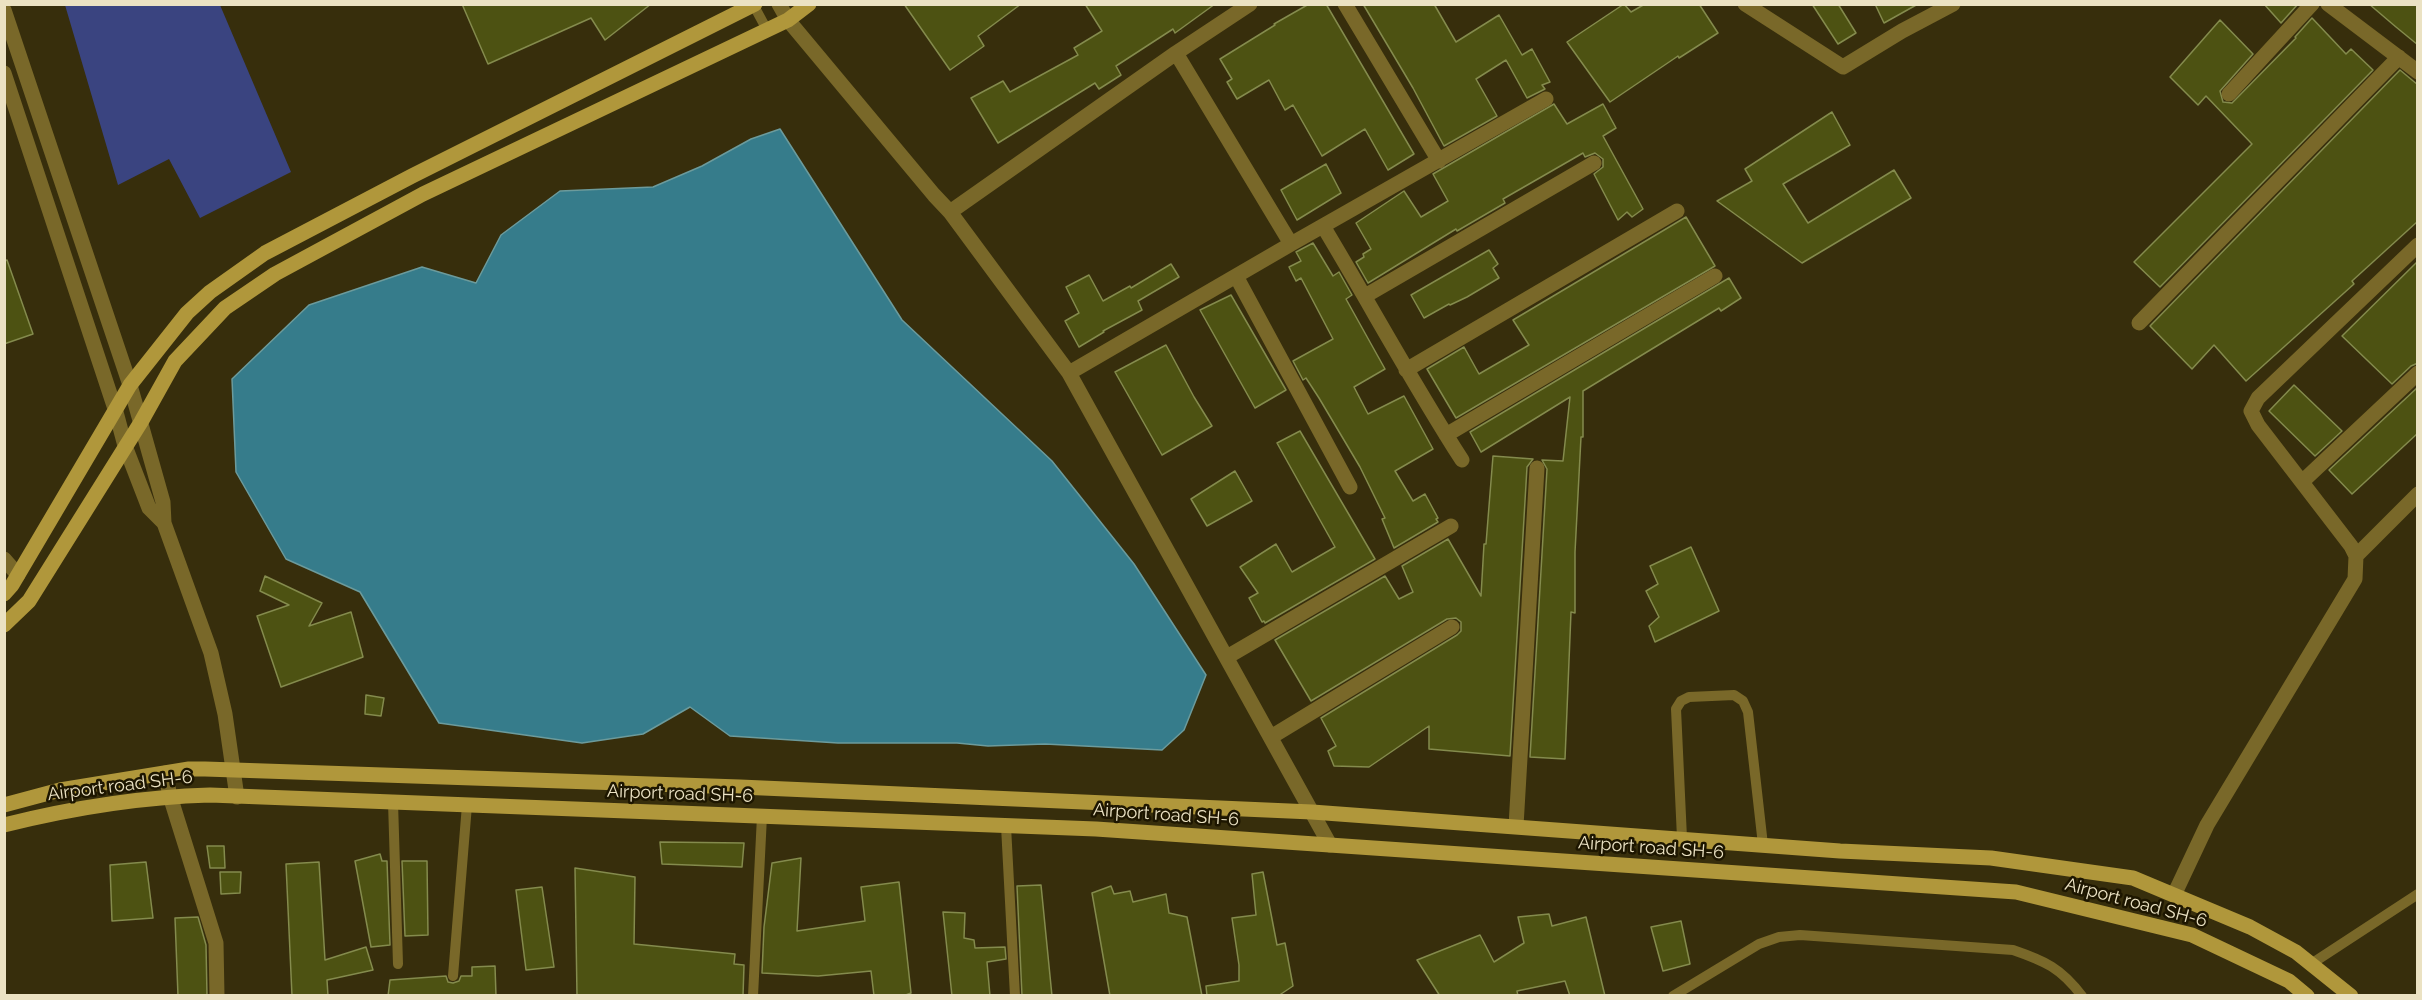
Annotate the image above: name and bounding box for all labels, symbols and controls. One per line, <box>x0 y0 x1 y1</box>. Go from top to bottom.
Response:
street label: Airport road SH-6 <box>46 766 194 806</box>
street label: Airport road SH-6 <box>607 781 753 807</box>
street label: Airport road SH-6 <box>1092 799 1240 831</box>
street label: Airport road SH-6 <box>1577 832 1725 864</box>
street label: Airport road SH-6 <box>2063 874 2209 932</box>

